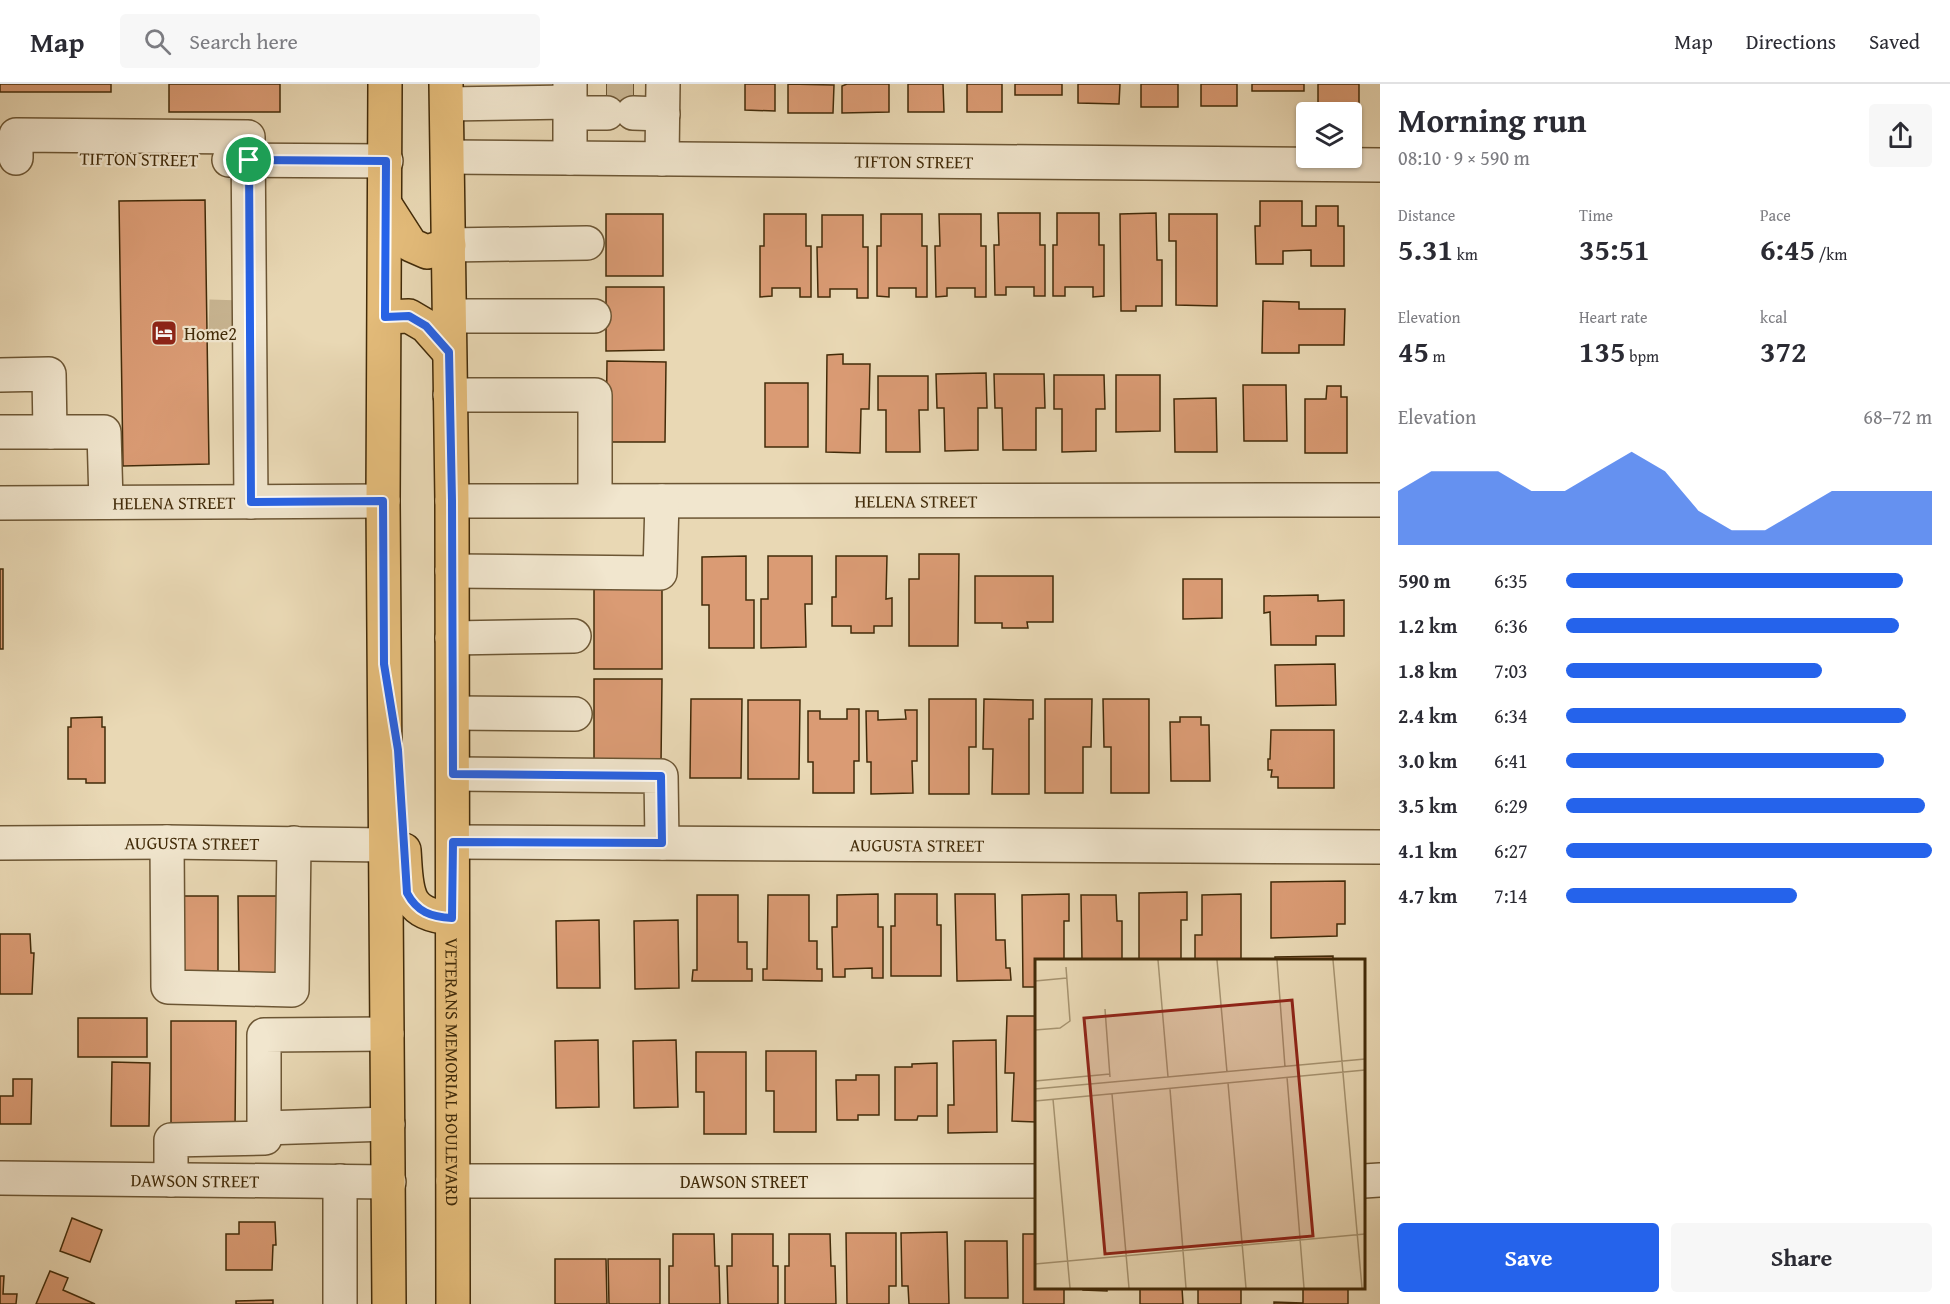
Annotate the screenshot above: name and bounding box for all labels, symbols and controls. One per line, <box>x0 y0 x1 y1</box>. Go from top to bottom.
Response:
search box <box>120 14 540 68</box>
text: Map <box>30 21 84 62</box>
icon: search <box>141 25 174 58</box>
text: Search here <box>189 25 298 57</box>
text: Map <box>1674 26 1713 57</box>
text: Directions <box>1746 26 1836 57</box>
text: Saved <box>1869 26 1920 57</box>
text: Morning run <box>1398 96 1587 144</box>
map controls <box>1296 102 1362 168</box>
button: layers <box>1296 102 1362 168</box>
button: share <box>1869 104 1932 167</box>
pin <box>223 134 274 185</box>
icon: arrive <box>232 143 265 176</box>
text: 08:10 · 9 × 590 m <box>1398 143 1530 172</box>
street label: TIFTON STREET <box>79 144 199 174</box>
street label: TIFTON STREET <box>854 147 973 175</box>
text: Distance <box>1398 203 1455 227</box>
text: Time <box>1579 203 1613 227</box>
text: Pace <box>1760 203 1791 227</box>
text: 5.31 <box>1398 227 1453 271</box>
text: 35:51 <box>1579 227 1650 271</box>
text: 6:45 <box>1760 227 1815 271</box>
text: km <box>1453 242 1478 266</box>
text: /km <box>1815 242 1847 266</box>
text: Elevation <box>1398 305 1461 329</box>
text: Heart rate <box>1579 305 1648 329</box>
text: kcal <box>1760 305 1787 329</box>
hotel icon: Home2 <box>149 318 179 348</box>
place label: Home2 <box>184 320 237 347</box>
text: 45 <box>1398 329 1429 373</box>
text: 135 <box>1579 329 1626 373</box>
text: 372 <box>1760 329 1807 373</box>
text: m <box>1429 344 1446 368</box>
text: bpm <box>1626 344 1659 368</box>
text: Elevation <box>1398 402 1476 431</box>
text: 68–72 m <box>1863 402 1932 431</box>
street label: HELENA STREET <box>854 487 978 514</box>
street label: HELENA STREET <box>112 488 236 516</box>
text: 590 m <box>1398 566 1451 595</box>
text: 6:35 <box>1494 566 1528 595</box>
text: 1.2 km <box>1398 611 1457 640</box>
text: 6:36 <box>1494 611 1528 640</box>
text: 1.8 km <box>1398 656 1457 685</box>
text: 7:03 <box>1494 656 1528 685</box>
text: 2.4 km <box>1398 701 1457 730</box>
text: 6:34 <box>1494 701 1528 730</box>
text: 3.0 km <box>1398 746 1457 775</box>
text: 6:41 <box>1494 746 1528 775</box>
text: 3.5 km <box>1398 791 1457 820</box>
text: 6:29 <box>1494 791 1528 820</box>
street label: AUGUSTA STREET <box>124 828 260 857</box>
street label: AUGUSTA STREET <box>849 831 984 858</box>
text: 4.1 km <box>1398 836 1457 865</box>
text: 6:27 <box>1494 836 1528 865</box>
text: 4.7 km <box>1398 881 1457 910</box>
text: 7:14 <box>1494 881 1528 910</box>
street label: VETERANS MEMORIAL BOULEVARD <box>439 938 466 1206</box>
inset map <box>1035 959 1365 1289</box>
street label: DAWSON STREET <box>131 1166 259 1194</box>
street label: DAWSON STREET <box>680 1168 808 1195</box>
button: Save <box>1398 1223 1659 1292</box>
button: Share <box>1671 1223 1932 1292</box>

